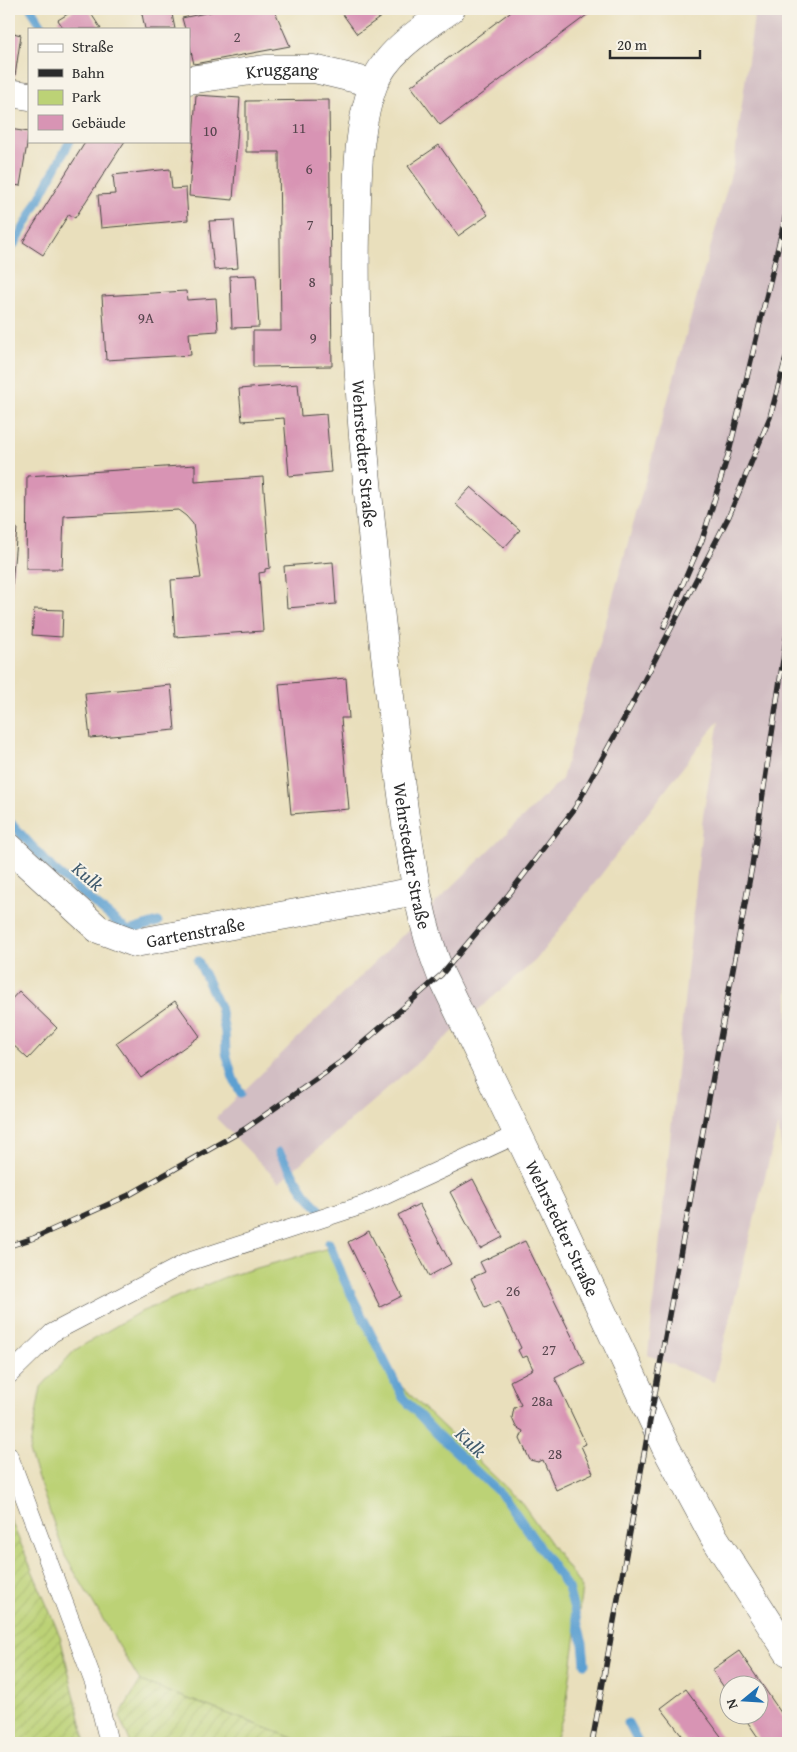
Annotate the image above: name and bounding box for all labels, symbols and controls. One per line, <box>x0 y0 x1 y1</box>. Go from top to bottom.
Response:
house number: 2 <box>233 26 241 47</box>
legend <box>28 28 190 142</box>
scale bar <box>610 28 700 60</box>
text: 20 m <box>617 34 648 55</box>
text: Straße <box>72 36 114 57</box>
street label: Kruggang <box>244 55 322 85</box>
text: Bahn <box>72 62 105 83</box>
text: Park <box>72 86 101 107</box>
text: Gebäude <box>72 112 126 133</box>
house number: 11 <box>292 117 306 138</box>
house number: 10 <box>203 120 217 141</box>
house number: 6 <box>305 158 313 179</box>
house number: 7 <box>306 214 314 235</box>
house number: 8 <box>308 271 316 292</box>
house number: 9A <box>138 307 154 328</box>
house number: 9 <box>309 327 317 348</box>
street label: Wehrstedter Straße <box>346 379 385 529</box>
street label: Wehrstedter Straße <box>387 781 439 932</box>
water label: Kulk <box>65 854 110 898</box>
street label: Gartenstraße <box>144 909 247 954</box>
street label: Wehrstedter Straße <box>519 1155 607 1301</box>
house number: 26 <box>506 1280 520 1301</box>
house number: 27 <box>542 1339 556 1360</box>
house number: 28a <box>531 1390 553 1411</box>
water label: Kulk <box>448 1420 493 1464</box>
house number: 28 <box>548 1443 562 1464</box>
north arrow <box>720 1674 770 1724</box>
text: N <box>720 1696 743 1712</box>

